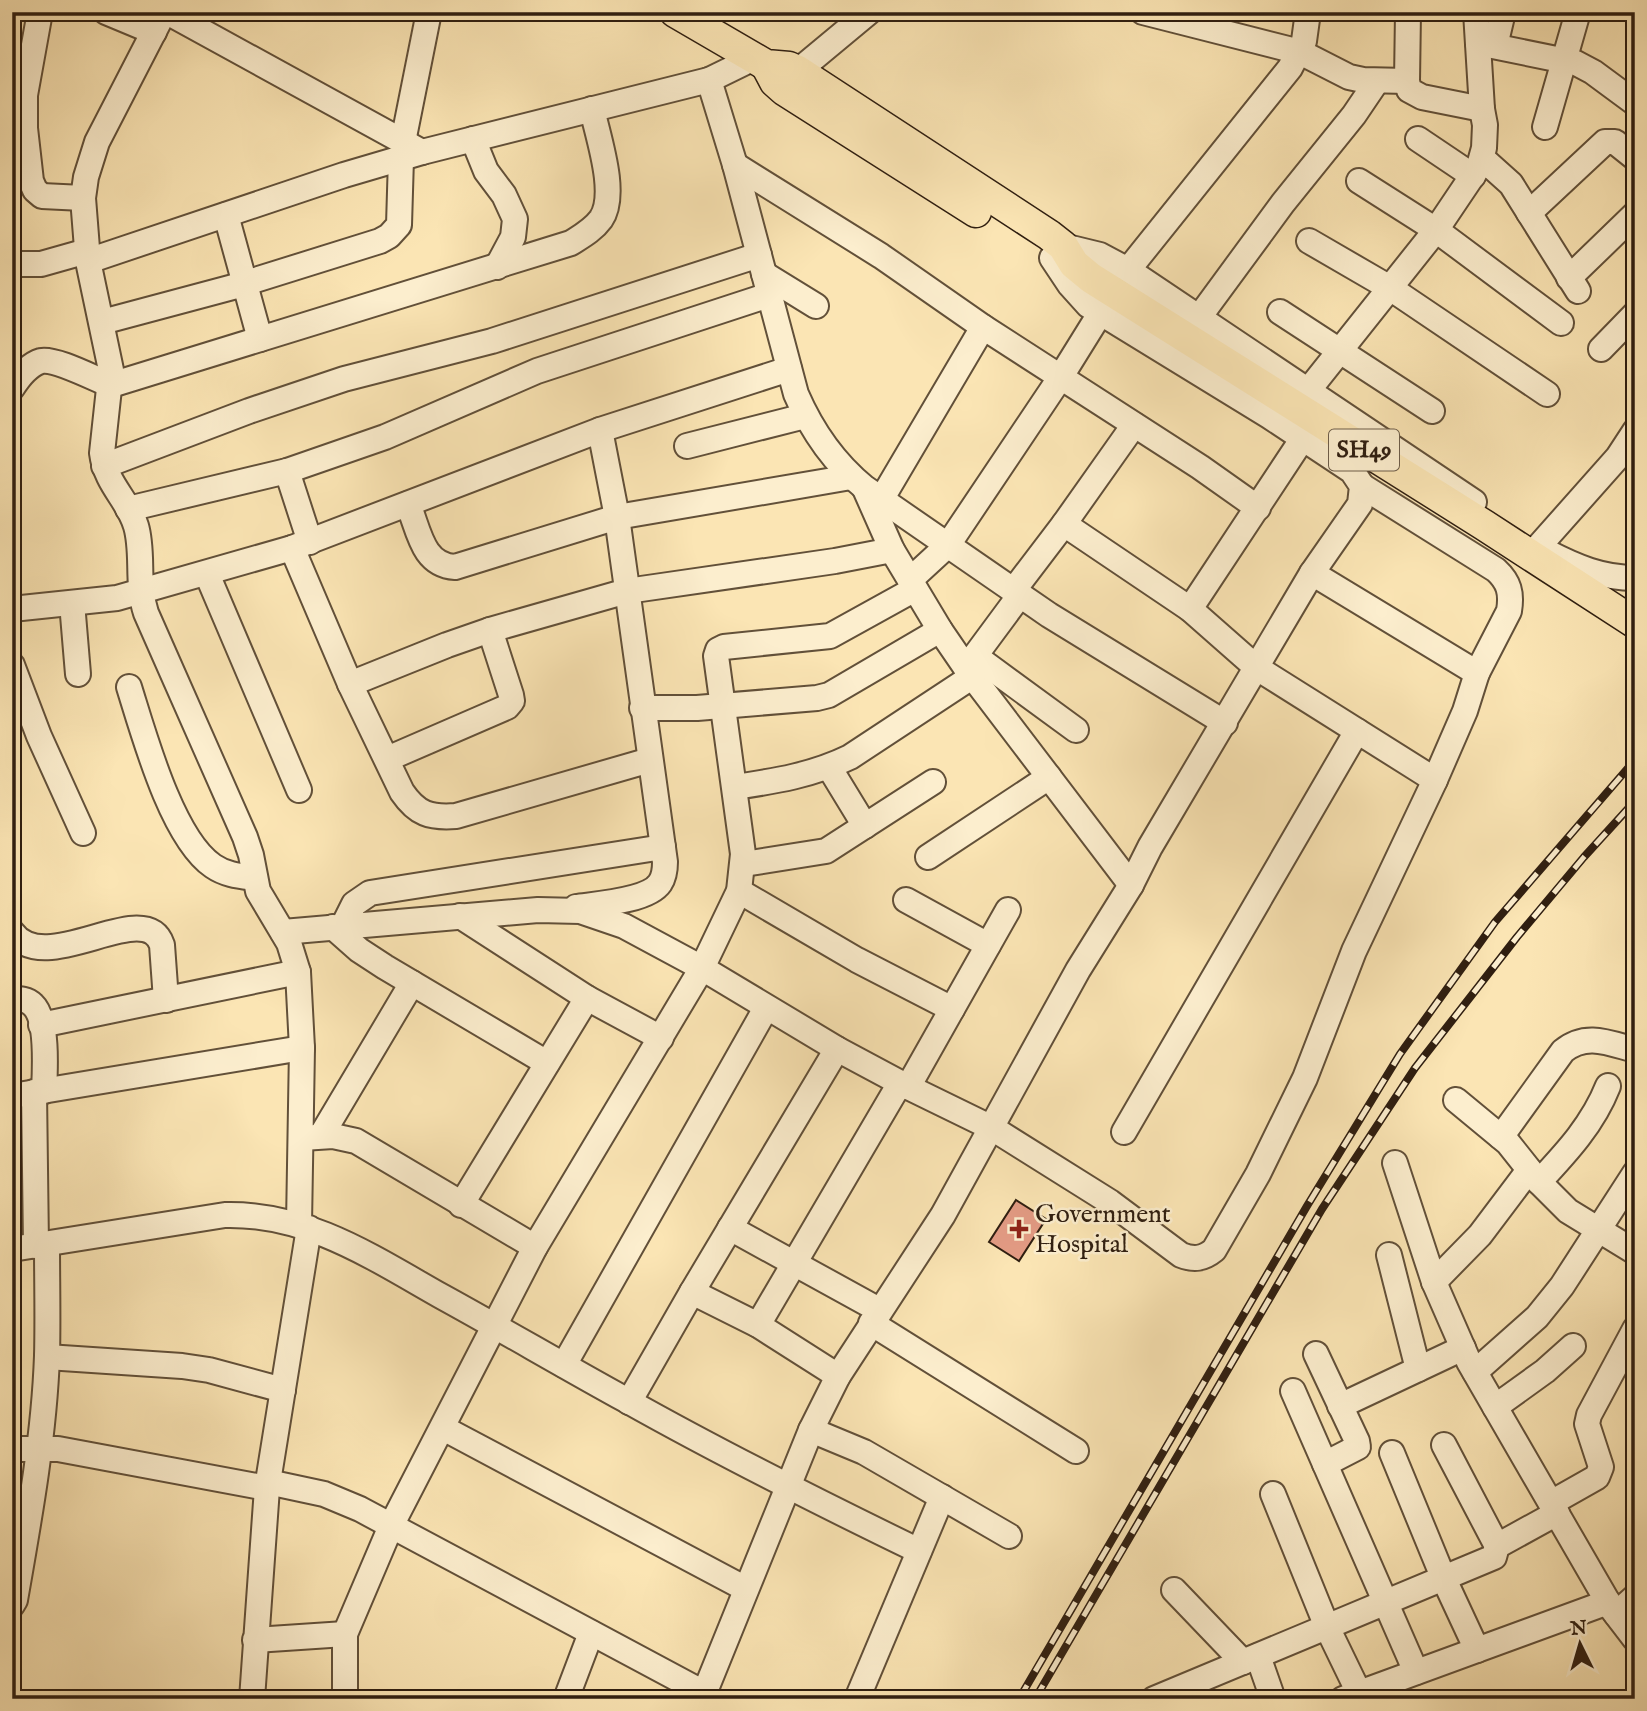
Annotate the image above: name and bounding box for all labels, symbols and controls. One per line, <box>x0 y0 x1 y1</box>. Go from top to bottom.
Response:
road number: SH49 <box>1329 430 1399 471</box>
place label: Government Hospital <box>1035 1198 1171 1261</box>
marker: Government Hospital <box>1009 1219 1029 1239</box>
north arrow <box>1546 1610 1616 1680</box>
text: N <box>1568 1616 1588 1642</box>

